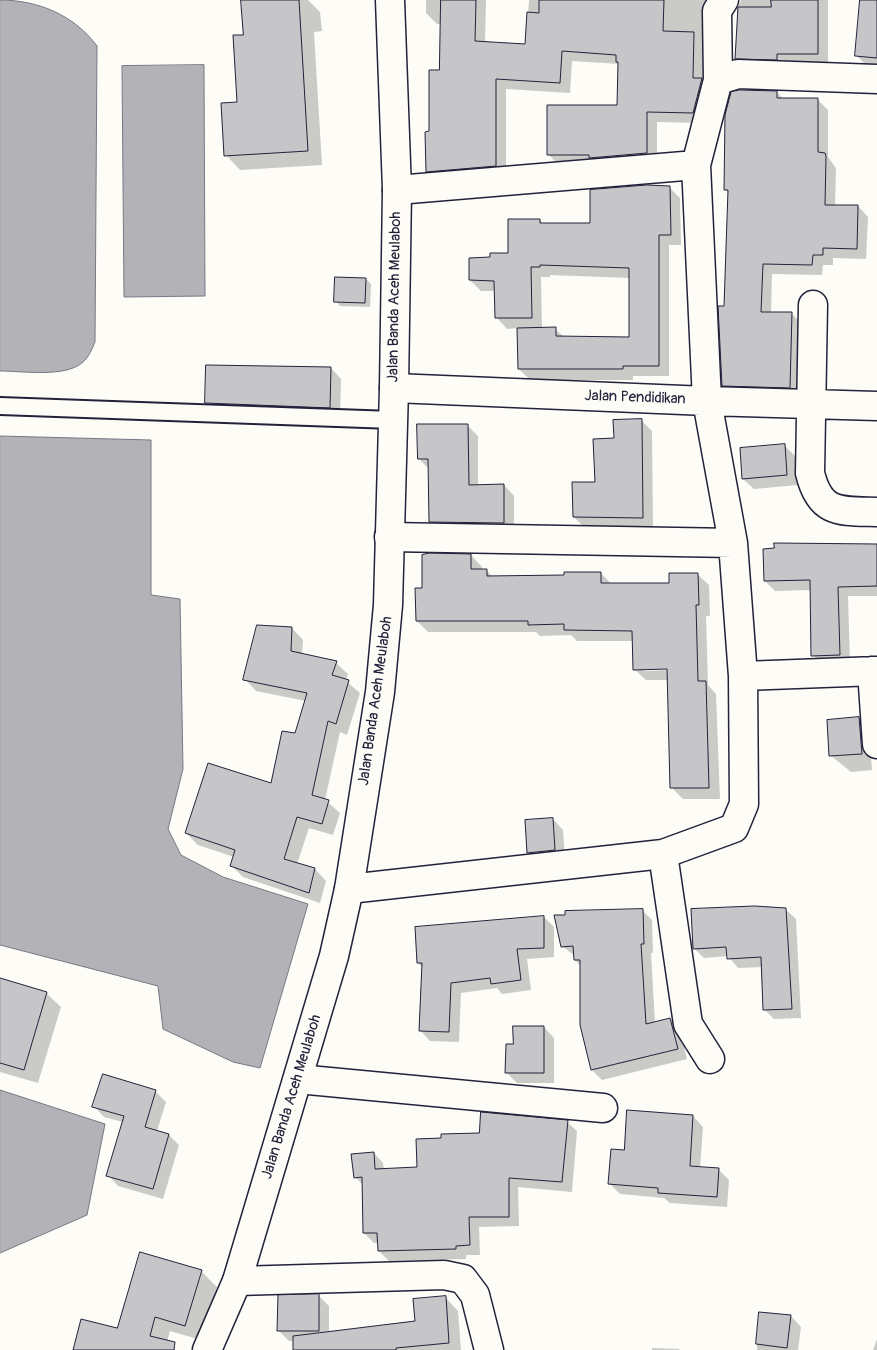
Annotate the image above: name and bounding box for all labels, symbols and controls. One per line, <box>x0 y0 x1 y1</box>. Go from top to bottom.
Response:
street label: Jalan Banda Aceh Meulaboh <box>385 211 405 383</box>
street label: Jalan Pendidikan <box>584 387 686 409</box>
street label: Jalan Banda Aceh Meulaboh <box>355 615 397 787</box>
street label: Jalan Banda Aceh Meulaboh <box>258 1013 326 1181</box>

